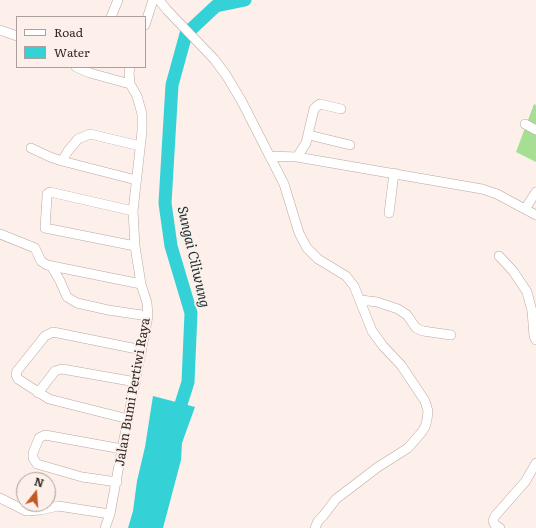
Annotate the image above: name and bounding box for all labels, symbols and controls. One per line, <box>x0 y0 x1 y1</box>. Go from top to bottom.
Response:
legend <box>16 16 146 68</box>
text: Road <box>54 23 83 41</box>
text: Water <box>54 43 90 61</box>
water label: Sungai Ciliwung <box>173 205 213 309</box>
street label: Jalan Bumi Pertiwi Raya <box>112 317 154 467</box>
north arrow <box>16 472 56 512</box>
text: N <box>32 472 46 490</box>

